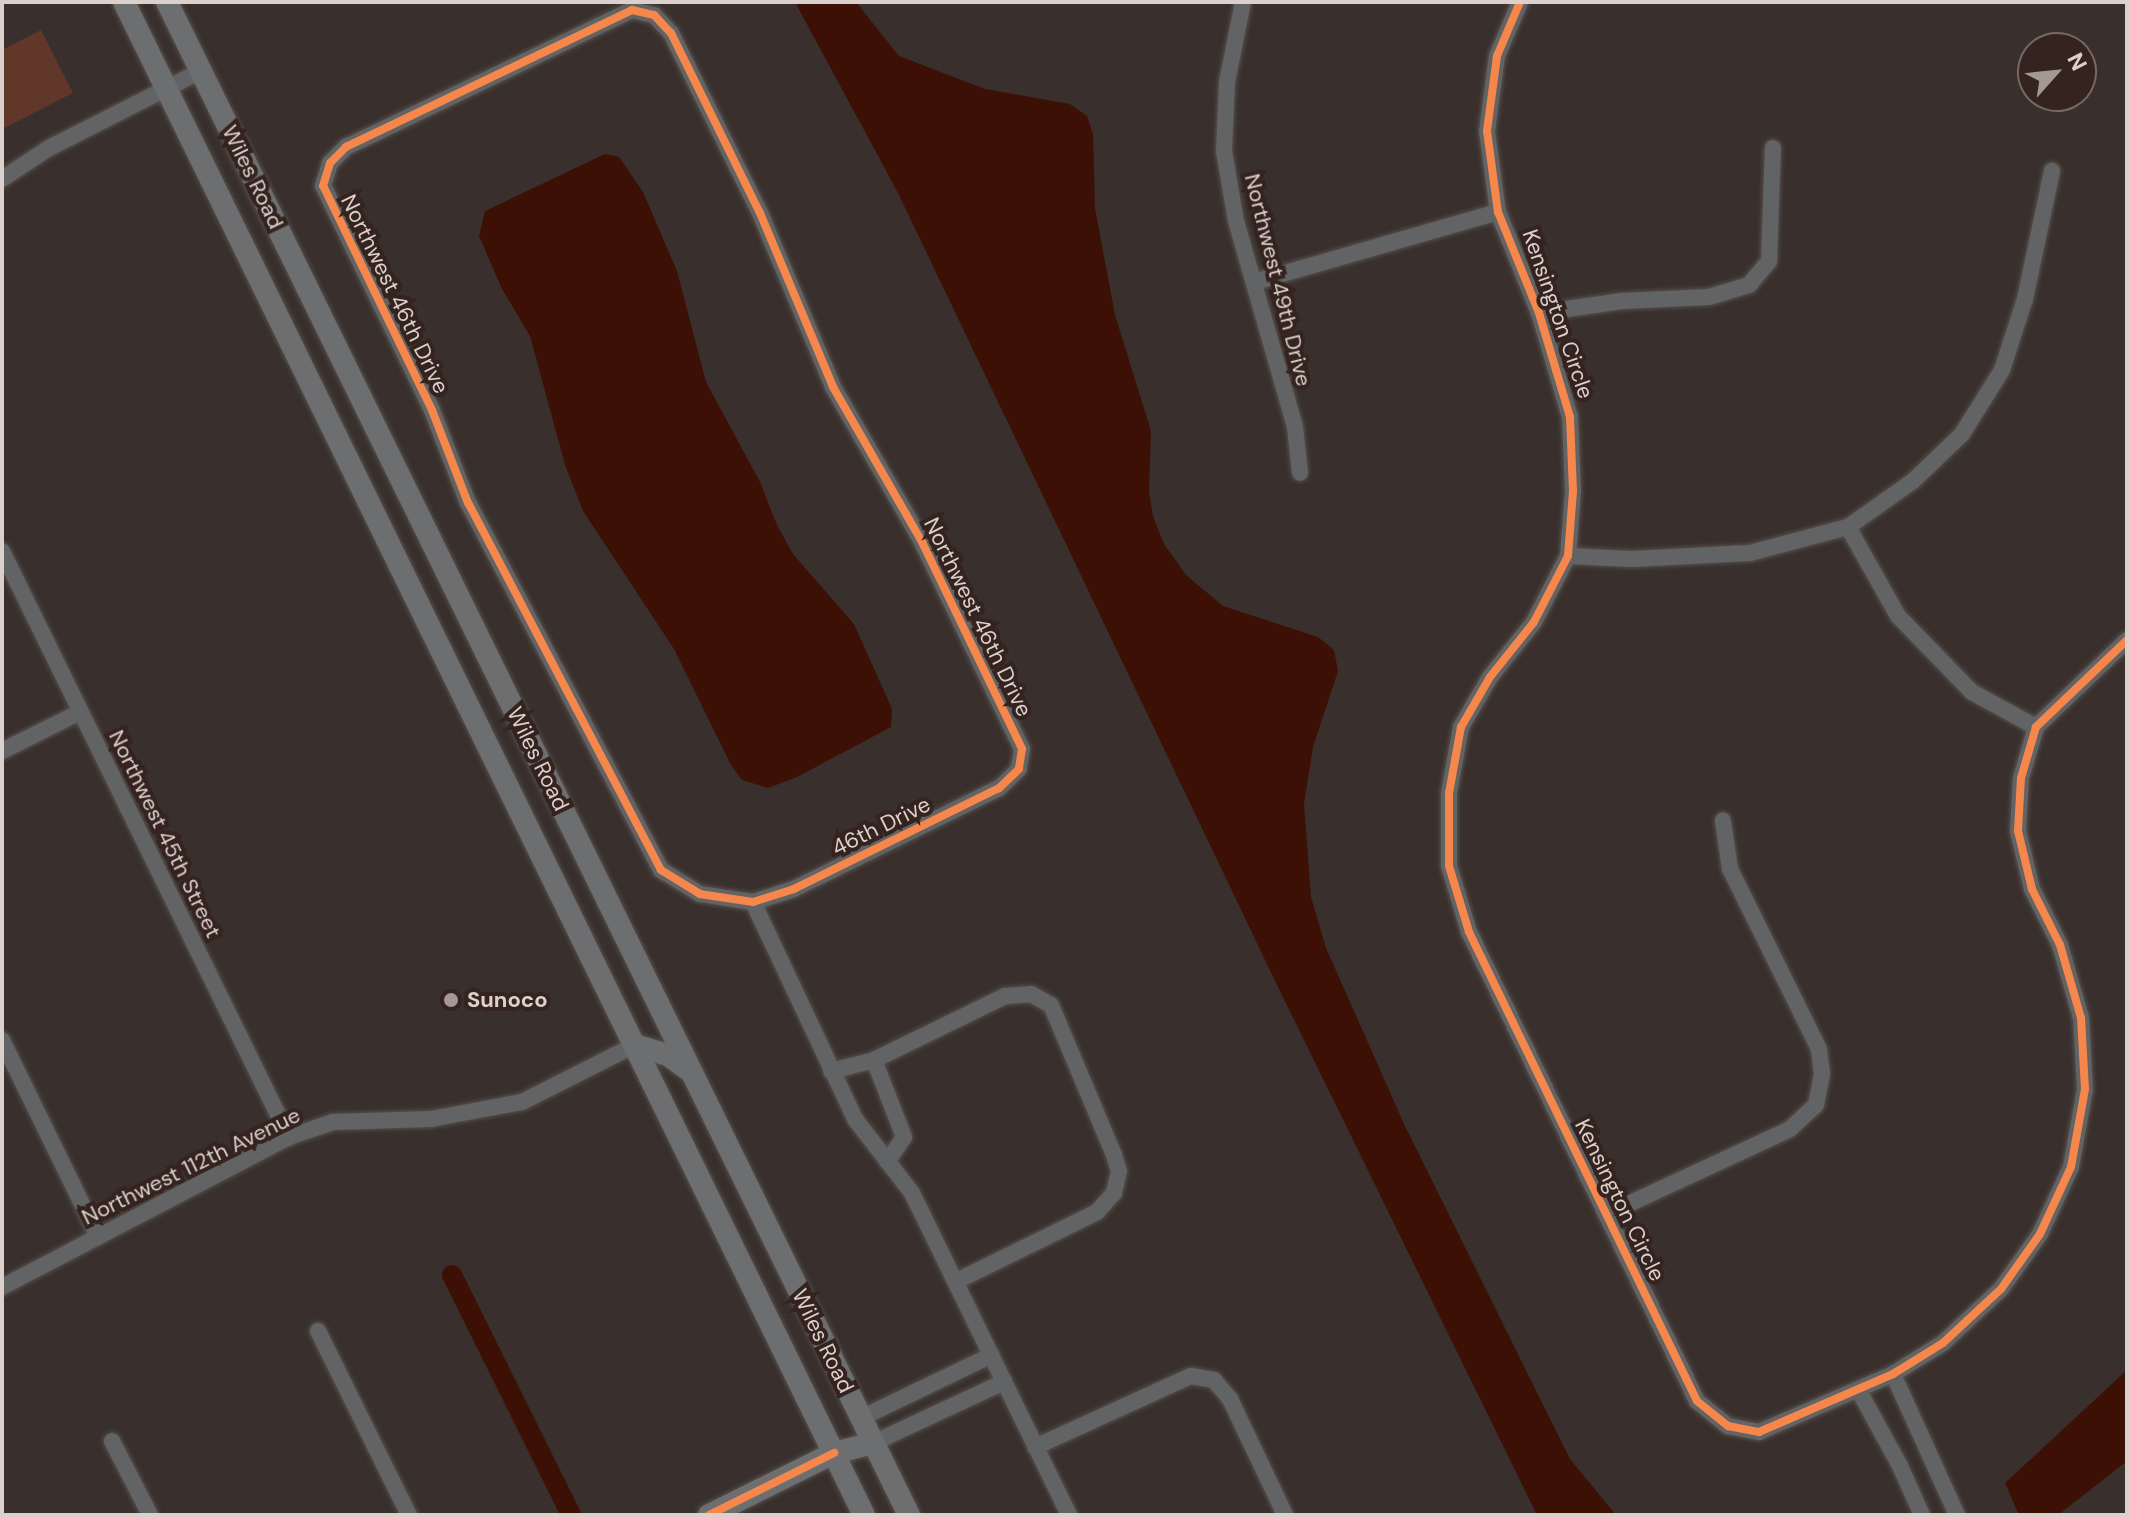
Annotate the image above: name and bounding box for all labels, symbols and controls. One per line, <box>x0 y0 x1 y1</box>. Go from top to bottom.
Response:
north arrow <box>2017 32 2097 112</box>
text: N <box>2060 48 2094 76</box>
street label: Wiles Road <box>217 121 289 233</box>
street label: Northwest 49th Drive <box>1239 171 1317 389</box>
street label: Northwest 46th Drive <box>335 190 455 398</box>
street label: Kensington Circle <box>1517 226 1599 402</box>
street label: Northwest 46th Drive <box>918 513 1038 721</box>
street label: Wiles Road <box>502 703 574 815</box>
street label: Northwest 45th Street <box>103 726 227 942</box>
street label: 46th Drive <box>827 791 935 861</box>
place label: Sunoco <box>467 987 548 1013</box>
marker: Sunoco <box>442 991 460 1009</box>
street label: Northwest 112th Avenue <box>77 1102 305 1230</box>
street label: Kensington Circle <box>1569 1115 1671 1285</box>
street label: Wiles Road <box>787 1285 859 1397</box>

